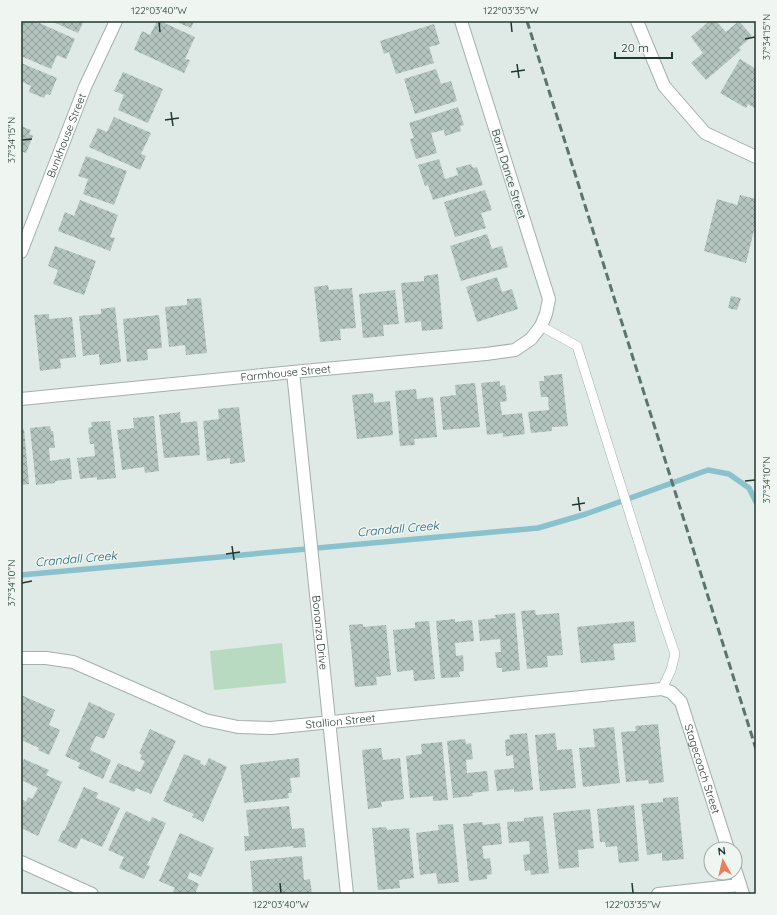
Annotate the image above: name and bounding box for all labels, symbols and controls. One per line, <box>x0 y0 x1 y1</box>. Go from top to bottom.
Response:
text: 122°03'40"W <box>131 4 187 17</box>
text: 122°03'35"W <box>483 4 539 17</box>
text: 37°34'15"N <box>760 14 773 60</box>
scale bar <box>615 34 672 60</box>
text: 20 m <box>621 40 649 55</box>
street label: Bunkhouse Street <box>44 91 89 180</box>
text: 37°34'15"N <box>5 117 18 163</box>
street label: Barn Dance Street <box>489 127 529 221</box>
street label: Farmhouse Street <box>240 361 332 384</box>
text: 37°34'10"N <box>760 457 773 503</box>
water label: Crandall Creek <box>356 517 441 540</box>
water label: Crandall Creek <box>34 547 119 570</box>
text: 37°34'10"N <box>5 560 18 606</box>
street label: Bonanza Drive <box>309 595 331 670</box>
street label: Stallion Street <box>305 711 376 732</box>
street label: Stagecoach Street <box>681 722 723 816</box>
north arrow <box>703 841 743 881</box>
text: N <box>717 844 727 859</box>
text: 122°03'40"W <box>253 898 309 911</box>
text: 122°03'35"W <box>605 898 661 911</box>

